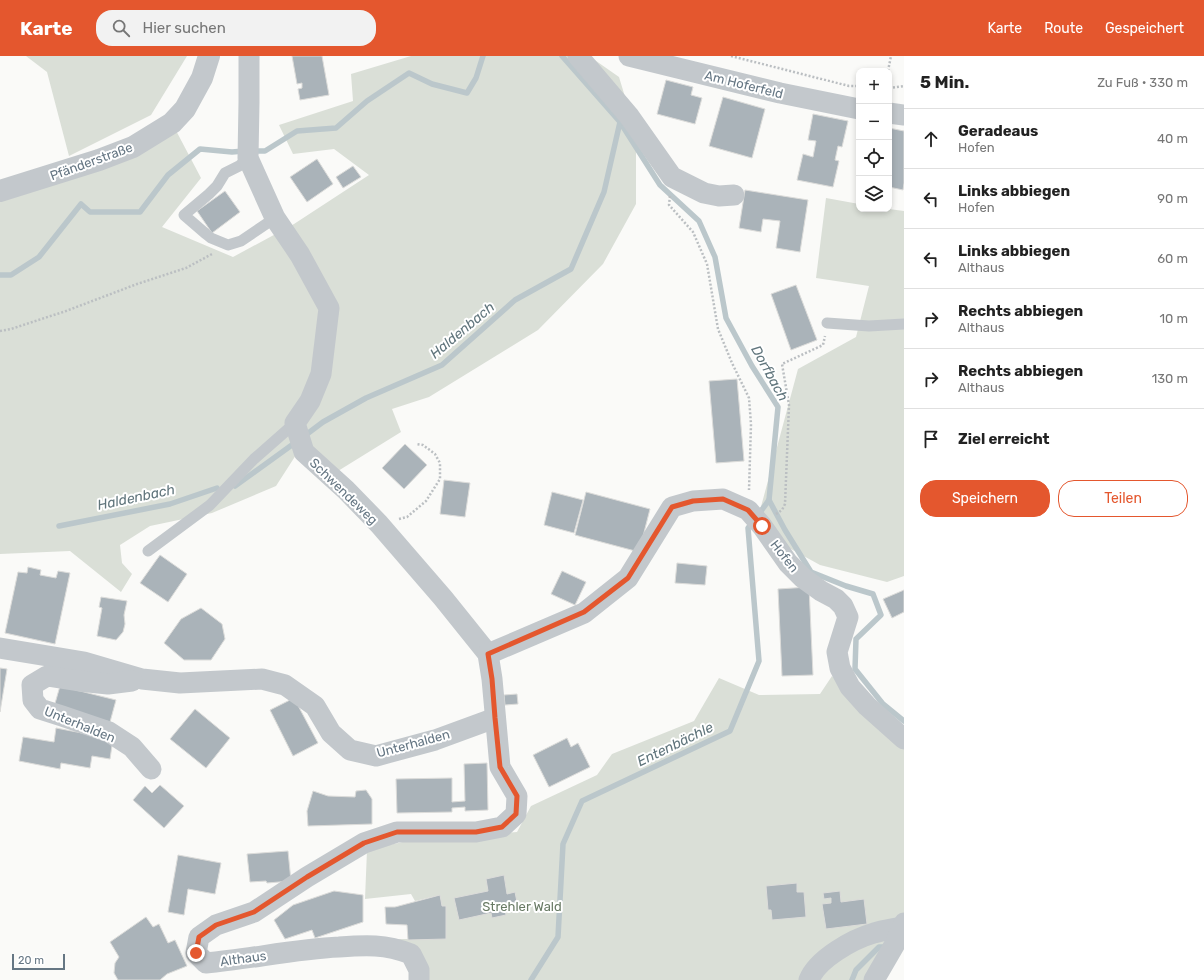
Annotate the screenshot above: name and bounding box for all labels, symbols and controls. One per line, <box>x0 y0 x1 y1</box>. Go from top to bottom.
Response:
search box <box>96 10 376 46</box>
text: Karte <box>20 17 72 40</box>
icon: search <box>110 17 132 39</box>
text: Hier suchen <box>142 19 226 37</box>
text: Karte <box>987 20 1022 37</box>
text: Route <box>1044 20 1083 37</box>
text: Gespeichert <box>1105 20 1184 37</box>
street label: Am Hoferfeld <box>703 67 785 101</box>
map controls <box>856 68 892 212</box>
button: + <box>856 68 892 104</box>
text: 5 Min. <box>920 72 969 92</box>
text: Zu Fuß · 330 m <box>1097 75 1188 90</box>
button: − <box>856 104 892 140</box>
text: Geradeaus <box>958 122 1038 140</box>
icon: ahead <box>920 128 942 150</box>
text: 40 m <box>1157 131 1188 146</box>
street label: Pfänderstraße <box>48 140 135 183</box>
button: locate <box>856 140 892 176</box>
text: Hofen <box>958 140 995 155</box>
button: layers <box>856 176 892 212</box>
text: Links abbiegen <box>958 182 1070 200</box>
icon: left <box>920 188 942 210</box>
text: 90 m <box>1157 191 1188 206</box>
text: Hofen <box>958 200 995 215</box>
text: Links abbiegen <box>958 242 1070 260</box>
icon: left <box>920 248 942 270</box>
text: 60 m <box>1157 251 1188 266</box>
text: Althaus <box>958 260 1005 275</box>
water label: Haldenbach <box>427 298 498 362</box>
text: Rechts abbiegen <box>958 302 1083 320</box>
icon: right <box>920 308 942 330</box>
text: 10 m <box>1159 311 1188 326</box>
text: Althaus <box>958 320 1005 335</box>
water label: Dorfbach <box>747 342 792 404</box>
text: Rechts abbiegen <box>958 362 1083 380</box>
icon: right <box>920 368 942 390</box>
text: 130 m <box>1152 371 1188 386</box>
text: Althaus <box>958 380 1005 395</box>
icon: arrive <box>920 428 942 450</box>
text: Ziel erreicht <box>958 430 1050 448</box>
street label: Schwendeweg <box>306 455 381 528</box>
button: Speichern <box>920 480 1050 517</box>
button: Teilen <box>1058 480 1188 517</box>
water label: Haldenbach <box>96 481 177 514</box>
route start <box>753 517 771 535</box>
street label: Hofen <box>767 537 802 575</box>
street label: Unterhalden <box>42 703 118 746</box>
water label: Entenbächle <box>634 719 716 770</box>
street label: Unterhalden <box>375 726 451 760</box>
park label: Strehler Wald <box>482 899 562 914</box>
route end <box>187 944 205 962</box>
street label: Althaus <box>219 948 267 969</box>
scale bar <box>12 952 65 971</box>
text: 20 m <box>18 954 44 967</box>

